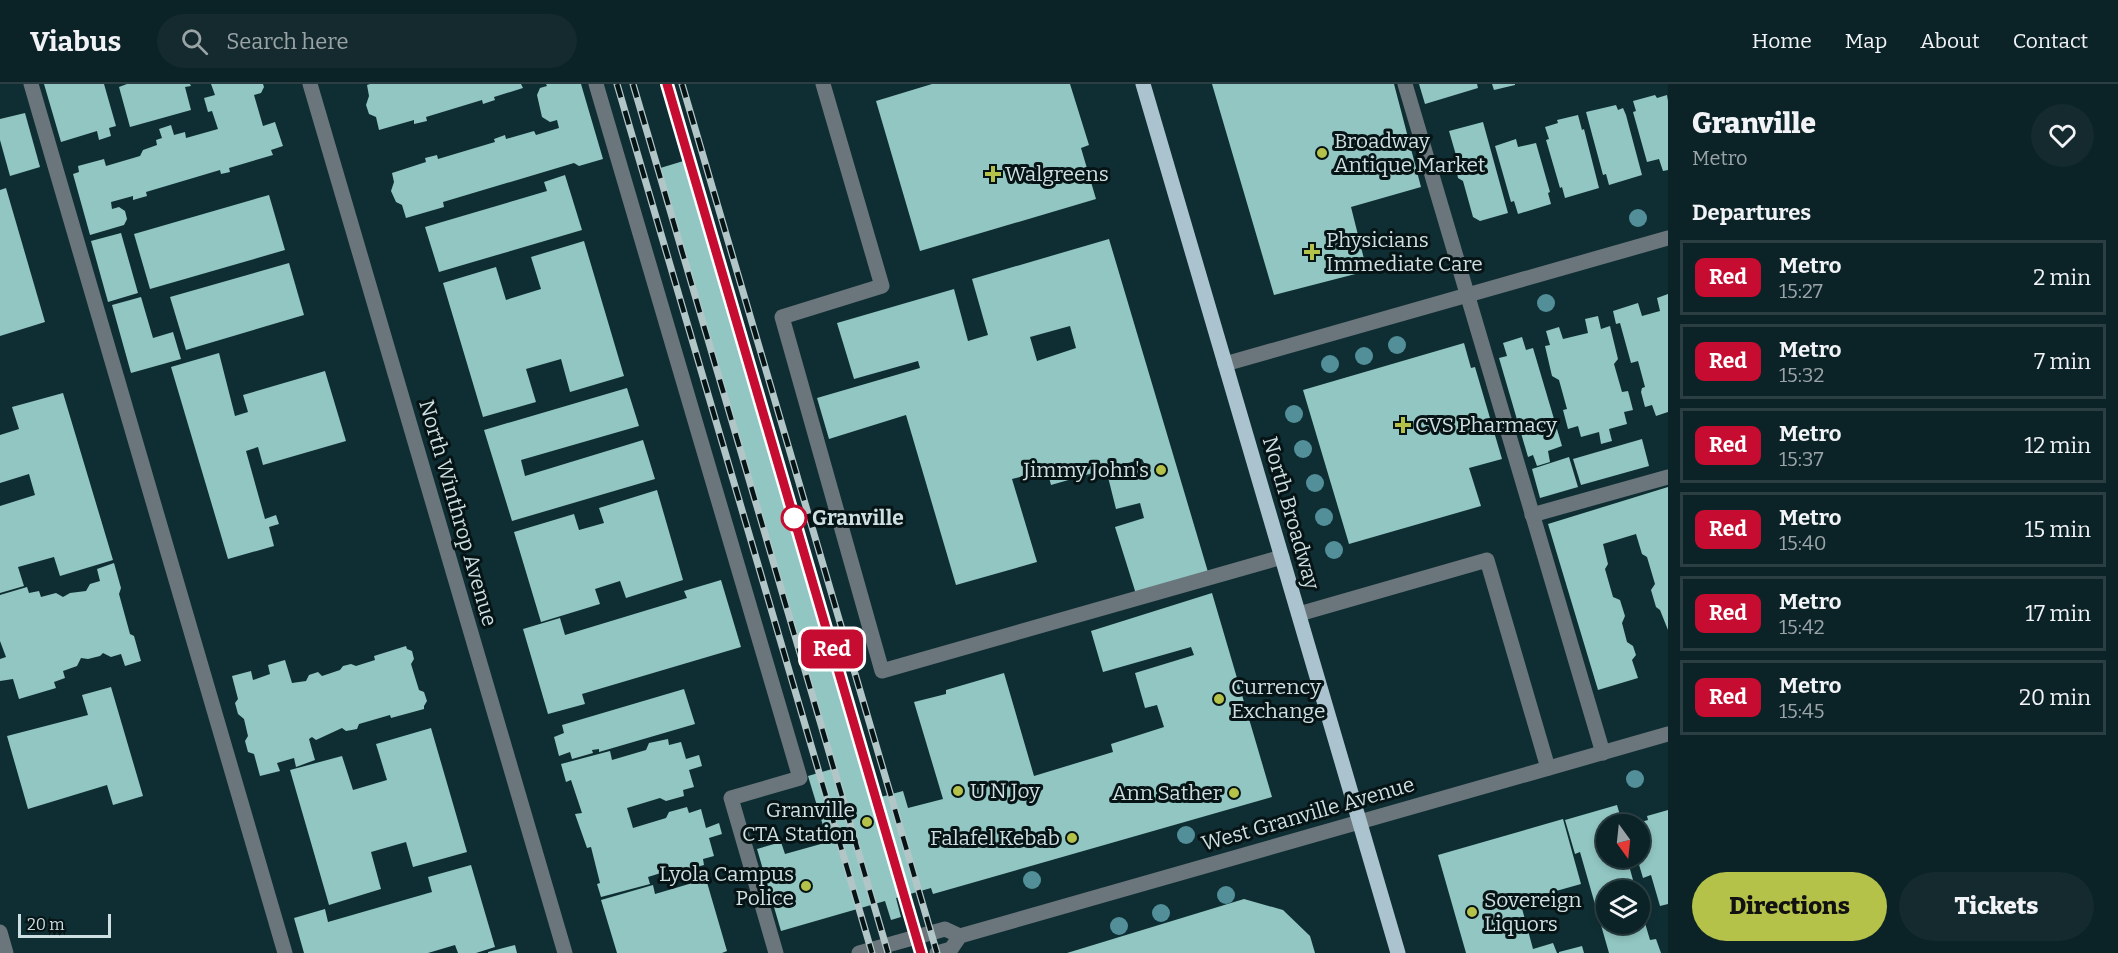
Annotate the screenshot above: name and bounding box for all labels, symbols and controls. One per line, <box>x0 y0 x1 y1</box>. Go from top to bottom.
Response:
search box <box>157 14 577 68</box>
text: Viabus <box>30 25 121 58</box>
icon: search <box>178 25 211 58</box>
text: Search here <box>226 28 348 55</box>
text: Home <box>1752 28 1812 54</box>
text: Map <box>1845 28 1887 54</box>
text: About <box>1920 28 1980 54</box>
text: Contact <box>2013 28 2088 54</box>
button: heart <box>2031 104 2094 167</box>
text: Granville <box>1692 107 1816 140</box>
place label: Broadway Antique Market <box>1334 128 1486 178</box>
marker: Broadway Antique Market <box>1315 146 1329 160</box>
text: Metro <box>1692 146 1748 170</box>
place label: Walgreens <box>1005 161 1109 187</box>
marker: Walgreens <box>986 167 1000 181</box>
text: Departures <box>1692 199 1811 226</box>
place label: Physicians Immediate Care <box>1326 227 1483 277</box>
marker: Physicians Immediate Care <box>1303 243 1321 261</box>
text: Metro <box>1779 252 1841 279</box>
text: Red <box>1709 264 1747 290</box>
text: 2 min <box>2033 264 2091 291</box>
text: 15:27 <box>1779 279 1823 303</box>
text: Metro <box>1779 336 1841 363</box>
text: Red <box>1709 348 1747 374</box>
text: 7 min <box>2034 348 2091 375</box>
text: 15:32 <box>1779 363 1824 387</box>
street label: North Winthrop Avenue <box>413 397 503 629</box>
place label: CVS Pharmacy <box>1415 412 1558 438</box>
marker: CVS Pharmacy <box>1396 418 1410 432</box>
text: Metro <box>1779 420 1841 447</box>
text: Red <box>1709 432 1747 458</box>
text: 12 min <box>2024 432 2091 459</box>
street label: North Broadway <box>1257 433 1326 593</box>
text: 15:37 <box>1779 447 1823 471</box>
place label: Jimmy John's <box>1022 457 1149 483</box>
marker: Jimmy John's <box>1154 463 1168 477</box>
text: Metro <box>1779 504 1841 531</box>
marker: Granville <box>781 505 807 531</box>
place label: Granville <box>812 505 904 531</box>
text: Red <box>1709 516 1747 542</box>
text: 15 min <box>2024 516 2091 543</box>
text: 15:40 <box>1779 531 1827 555</box>
text: Metro <box>1779 588 1841 615</box>
text: Red <box>1709 600 1747 626</box>
text: 17 min <box>2025 600 2091 627</box>
text: 15:42 <box>1779 615 1825 639</box>
line badge: Red <box>798 630 866 668</box>
text: Red <box>813 636 851 662</box>
text: Metro <box>1779 672 1841 699</box>
place label: Currency Exchange <box>1231 674 1326 724</box>
text: Red <box>1709 684 1747 710</box>
text: 20 min <box>2019 684 2091 711</box>
marker: Currency Exchange <box>1212 692 1226 706</box>
text: 15:45 <box>1779 699 1824 723</box>
street label: West Granville Avenue <box>1198 771 1418 857</box>
place label: U N Joy <box>970 778 1041 804</box>
place label: Ann Sather <box>1112 780 1222 806</box>
marker: U N Joy <box>951 784 965 798</box>
marker: Ann Sather <box>1227 786 1241 800</box>
place label: Granville CTA Station <box>742 797 855 847</box>
north arrow <box>1596 814 1650 868</box>
map controls <box>1596 814 1650 934</box>
marker: Granville CTA Station <box>860 815 874 829</box>
place label: Falafel Kebab <box>930 825 1060 851</box>
marker: Falafel Kebab <box>1065 831 1079 845</box>
place label: Lyola Campus Police <box>659 861 794 911</box>
button: Directions <box>1692 872 1887 941</box>
button: Tickets <box>1899 872 2094 941</box>
marker: Lyola Campus Police <box>799 879 813 893</box>
button: layers <box>1596 880 1650 934</box>
place label: Sovereign Liquors <box>1484 887 1581 937</box>
marker: Sovereign Liquors <box>1465 905 1479 919</box>
scale bar <box>18 911 111 938</box>
text: 20 m <box>27 915 64 934</box>

